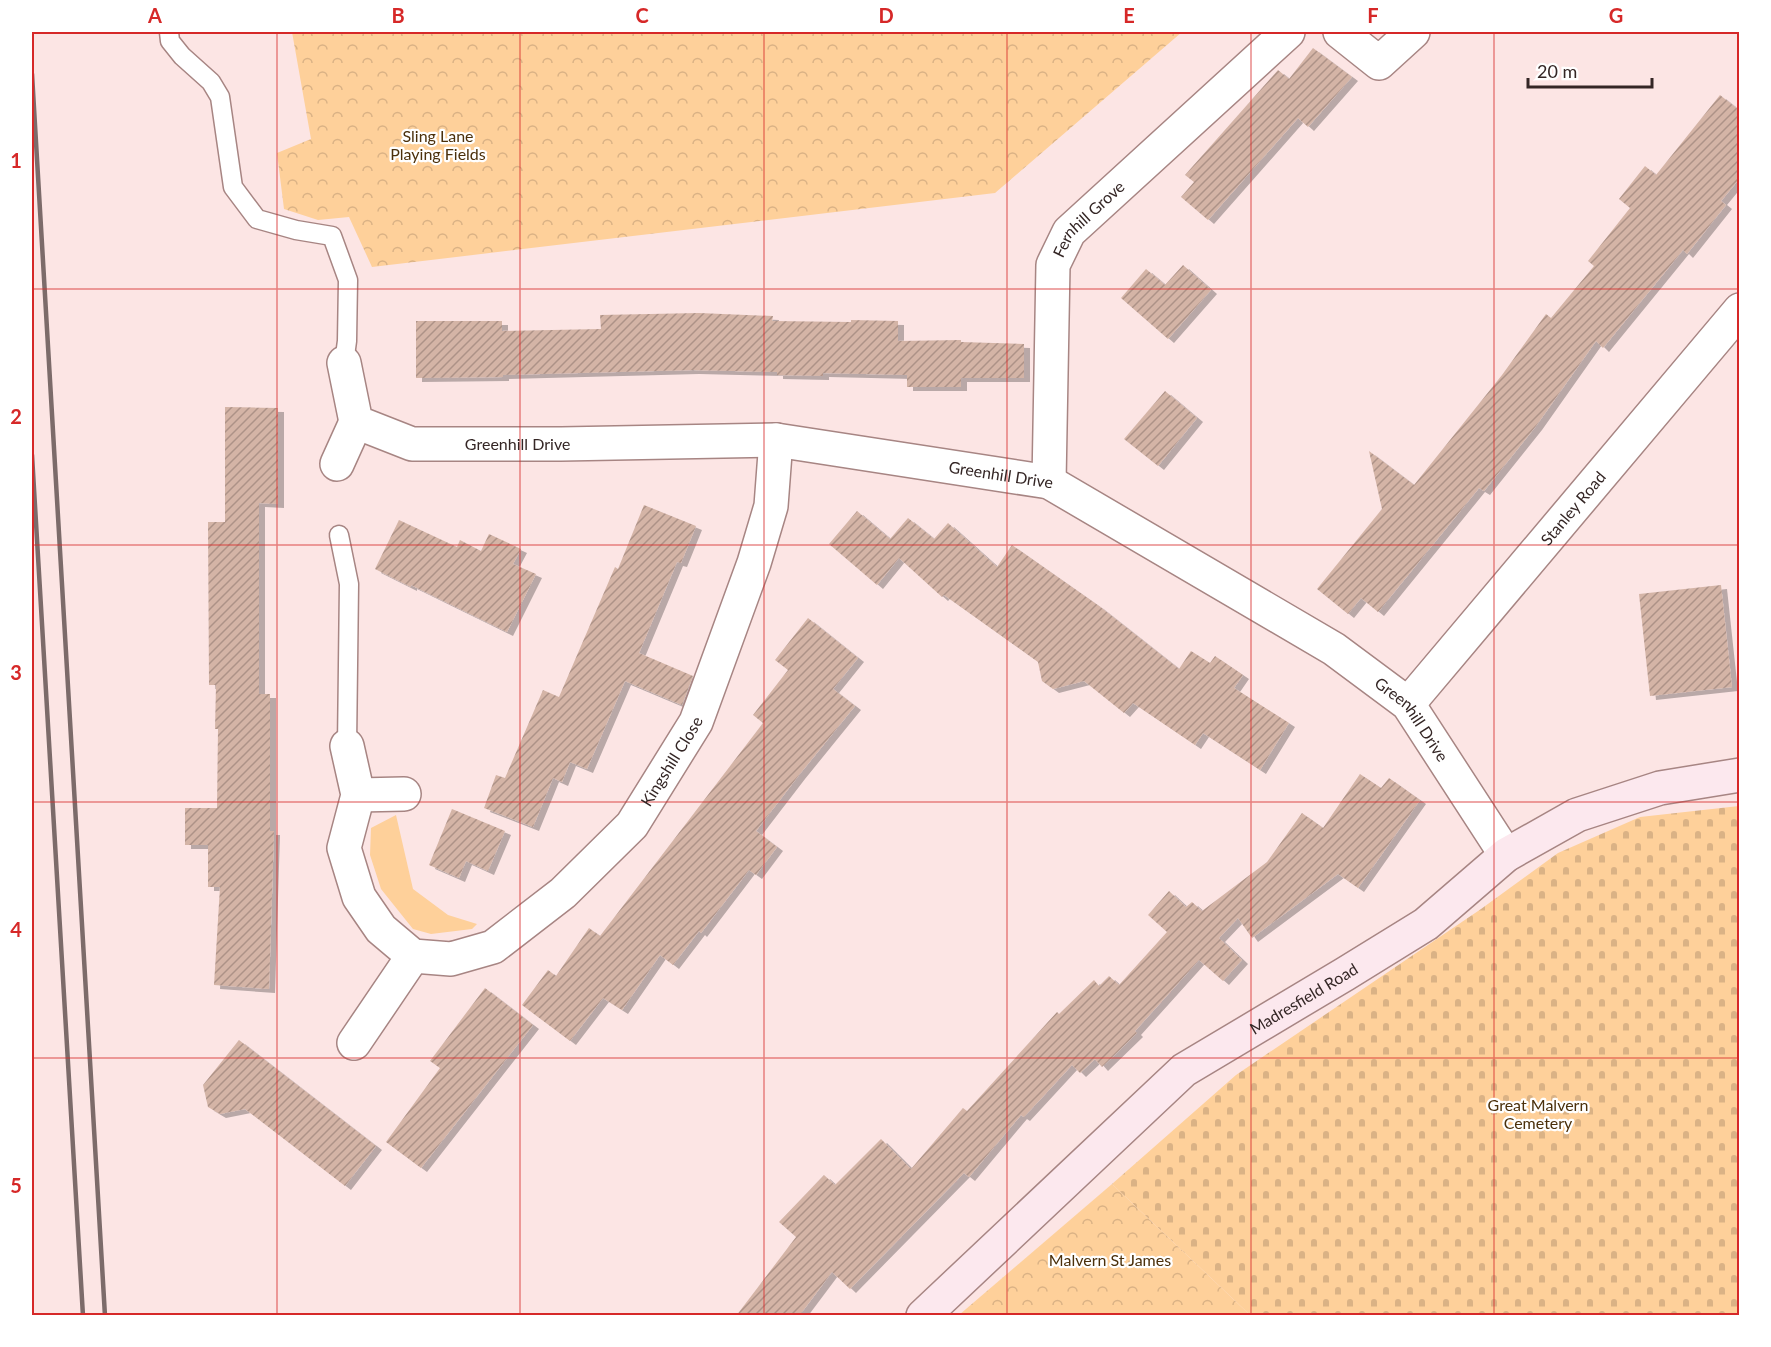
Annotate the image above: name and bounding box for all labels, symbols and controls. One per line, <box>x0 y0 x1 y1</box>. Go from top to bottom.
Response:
text: A <box>147 3 162 27</box>
text: B <box>391 3 405 27</box>
text: C <box>635 3 649 27</box>
text: D <box>878 3 894 27</box>
text: E <box>1123 3 1135 27</box>
text: F <box>1367 3 1379 27</box>
text: G <box>1609 3 1623 27</box>
scale bar <box>1528 51 1652 89</box>
text: 20 m <box>1537 60 1577 82</box>
park label: Sling Lane Playing Fields <box>390 126 486 163</box>
text: 1 <box>10 148 22 172</box>
street label: Fernhill Grove <box>1048 176 1128 260</box>
text: 2 <box>10 404 22 428</box>
street label: Greenhill Drive <box>465 434 571 453</box>
street label: Greenhill Drive <box>947 457 1055 492</box>
street label: Stanley Road <box>1536 467 1609 549</box>
text: 3 <box>10 660 22 684</box>
street label: Greenhill Drive <box>1371 673 1453 765</box>
street label: Kingshill Close <box>636 714 706 809</box>
text: 4 <box>10 917 22 941</box>
street label: Madresfield Road <box>1246 959 1361 1038</box>
park label: Great Malvern Cemetery <box>1488 1095 1588 1132</box>
text: 5 <box>10 1173 22 1197</box>
park label: Malvern St James <box>1049 1250 1171 1269</box>

